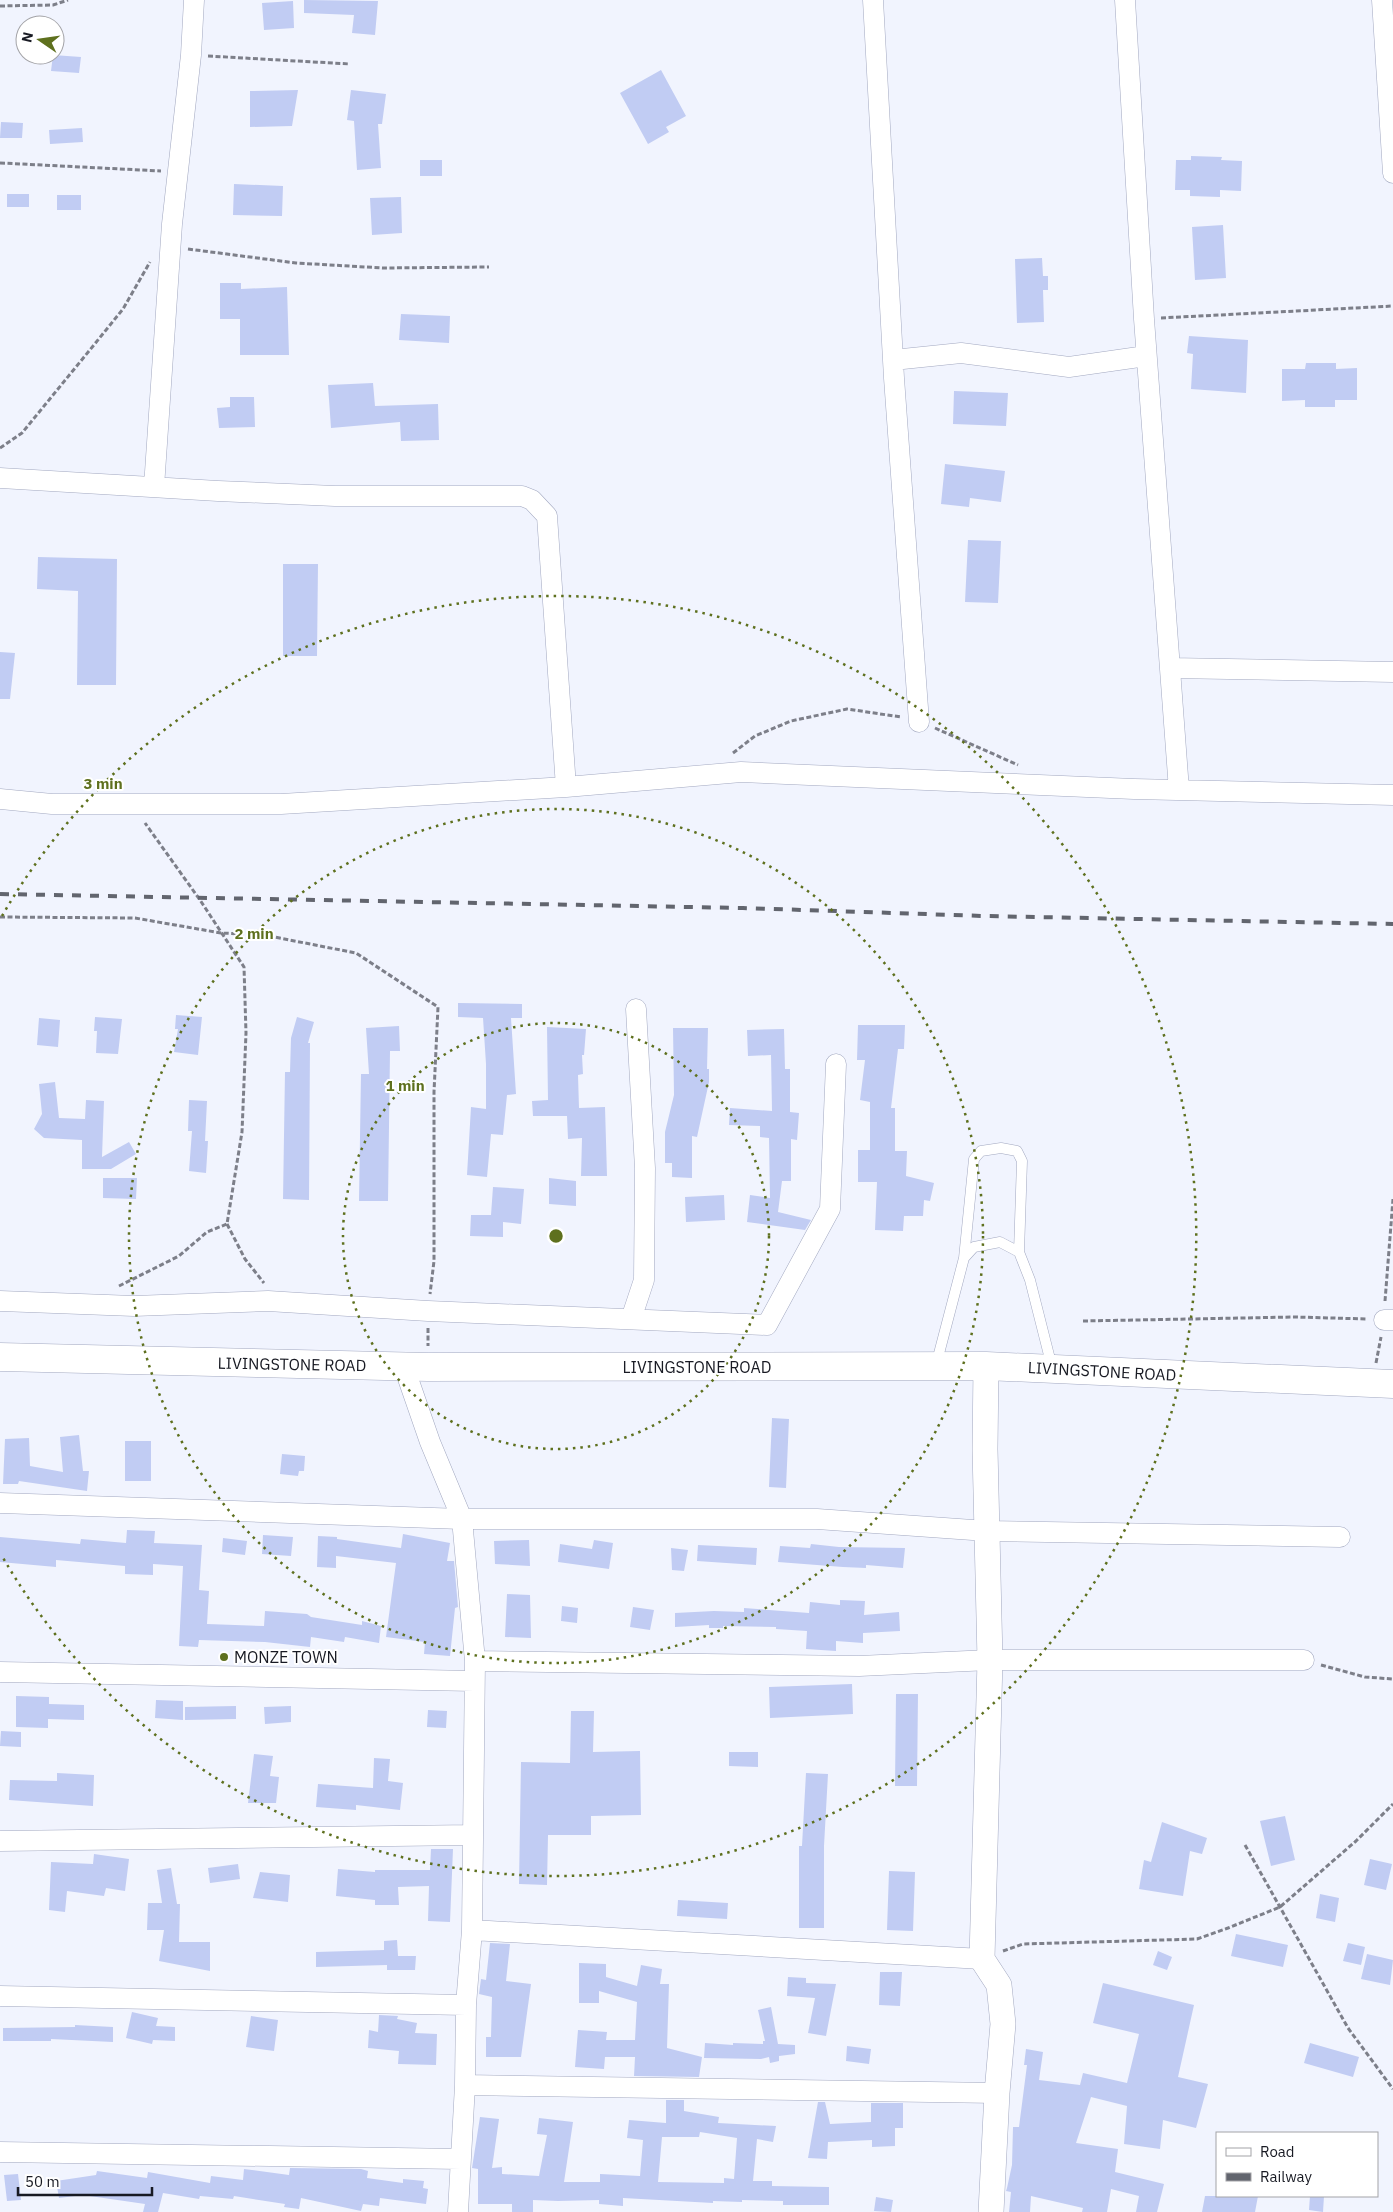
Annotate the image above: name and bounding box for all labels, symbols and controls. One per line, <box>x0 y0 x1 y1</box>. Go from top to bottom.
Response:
north arrow <box>15 15 65 65</box>
text: N <box>17 30 37 44</box>
text: 3 min <box>83 774 123 793</box>
text: 2 min <box>234 924 274 943</box>
text: 1 min <box>385 1076 425 1095</box>
centre of rings <box>547 1227 565 1245</box>
street label: LIVINGSTONE ROAD <box>217 1353 367 1375</box>
street label: LIVINGSTONE ROAD <box>623 1357 771 1377</box>
street label: LIVINGSTONE ROAD <box>1027 1357 1177 1385</box>
place label: MONZE TOWN <box>234 1647 338 1667</box>
marker: MONZE TOWN <box>218 1651 230 1663</box>
legend <box>1216 2132 1378 2197</box>
text: Road <box>1260 2142 1295 2161</box>
scale bar <box>18 2164 151 2196</box>
text: Railway <box>1260 2167 1313 2186</box>
text: 50 m <box>25 2172 60 2191</box>

